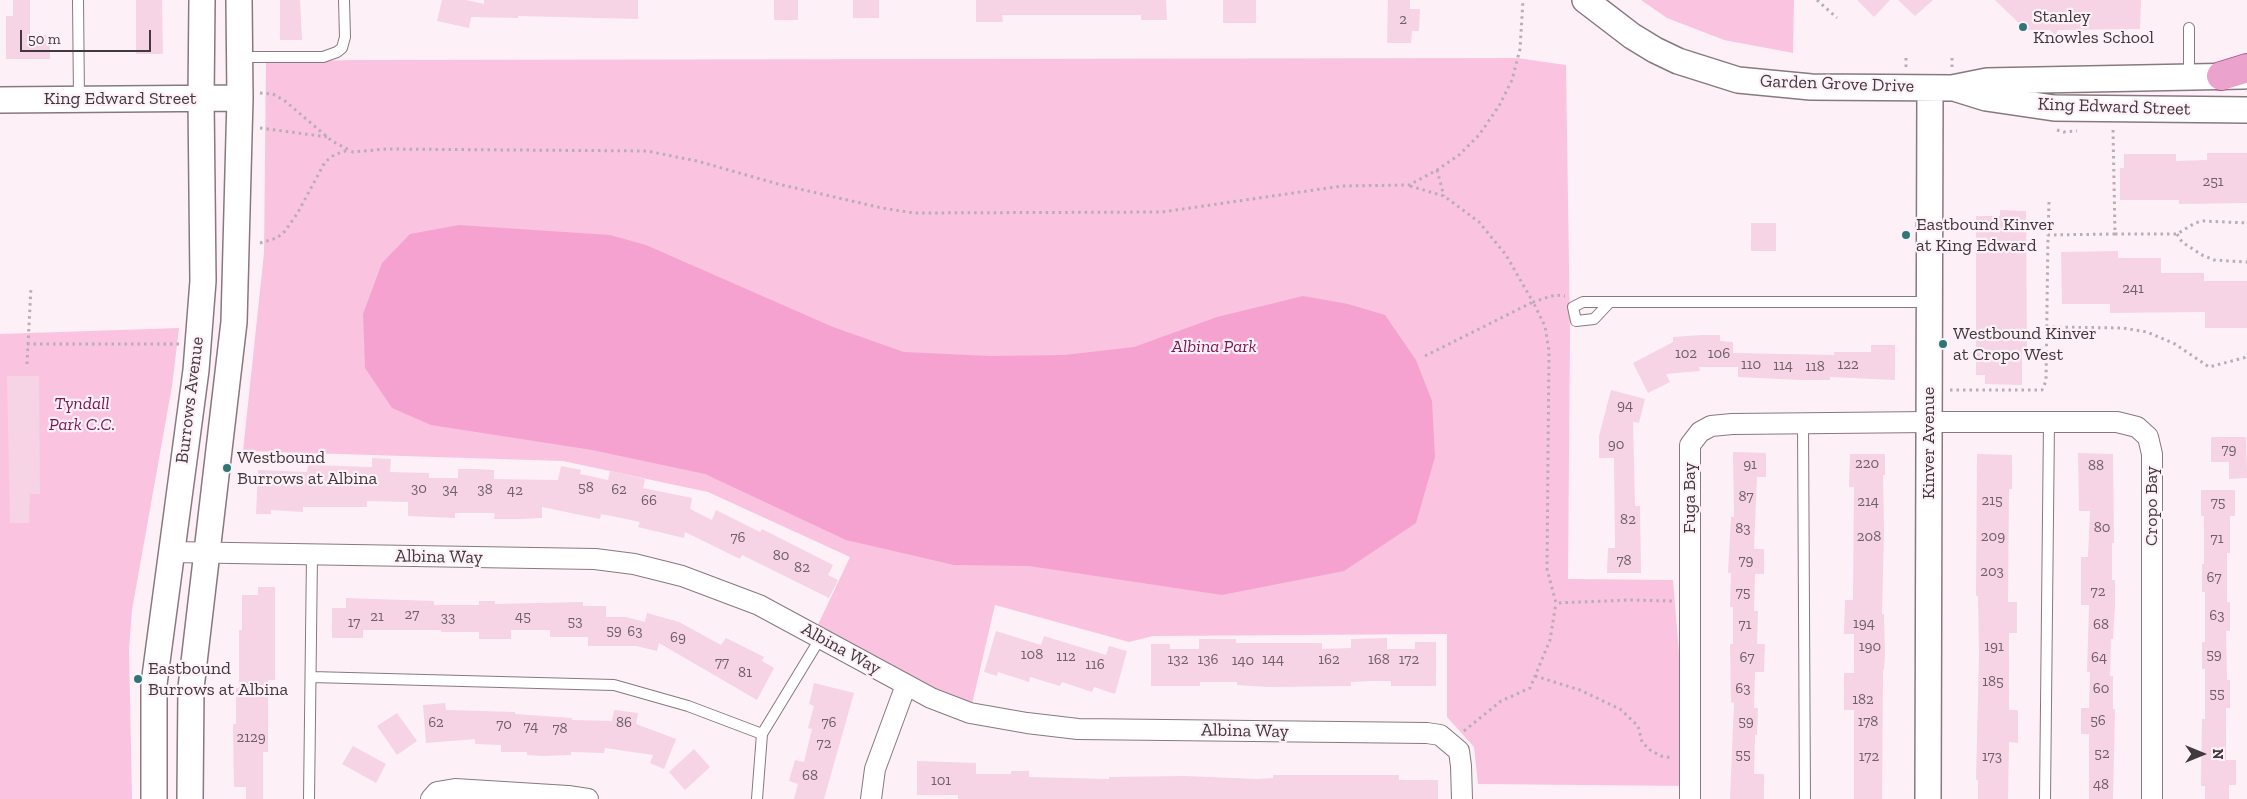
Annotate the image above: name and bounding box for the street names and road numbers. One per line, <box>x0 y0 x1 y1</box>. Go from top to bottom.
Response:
street label: Garden Grove Drive <box>1760 71 1914 97</box>
street label: King Edward Street <box>44 88 196 110</box>
street label: King Edward Street <box>2037 94 2191 120</box>
street label: Burrows Avenue <box>171 335 209 465</box>
street label: Kinver Avenue <box>1918 387 1940 499</box>
street label: Fuga Bay <box>1679 462 1701 534</box>
street label: Cropo Bay <box>2141 466 2163 546</box>
street label: Albina Way <box>395 545 483 569</box>
street label: Albina Way <box>797 618 885 680</box>
street label: Albina Way <box>1201 719 1289 743</box>

